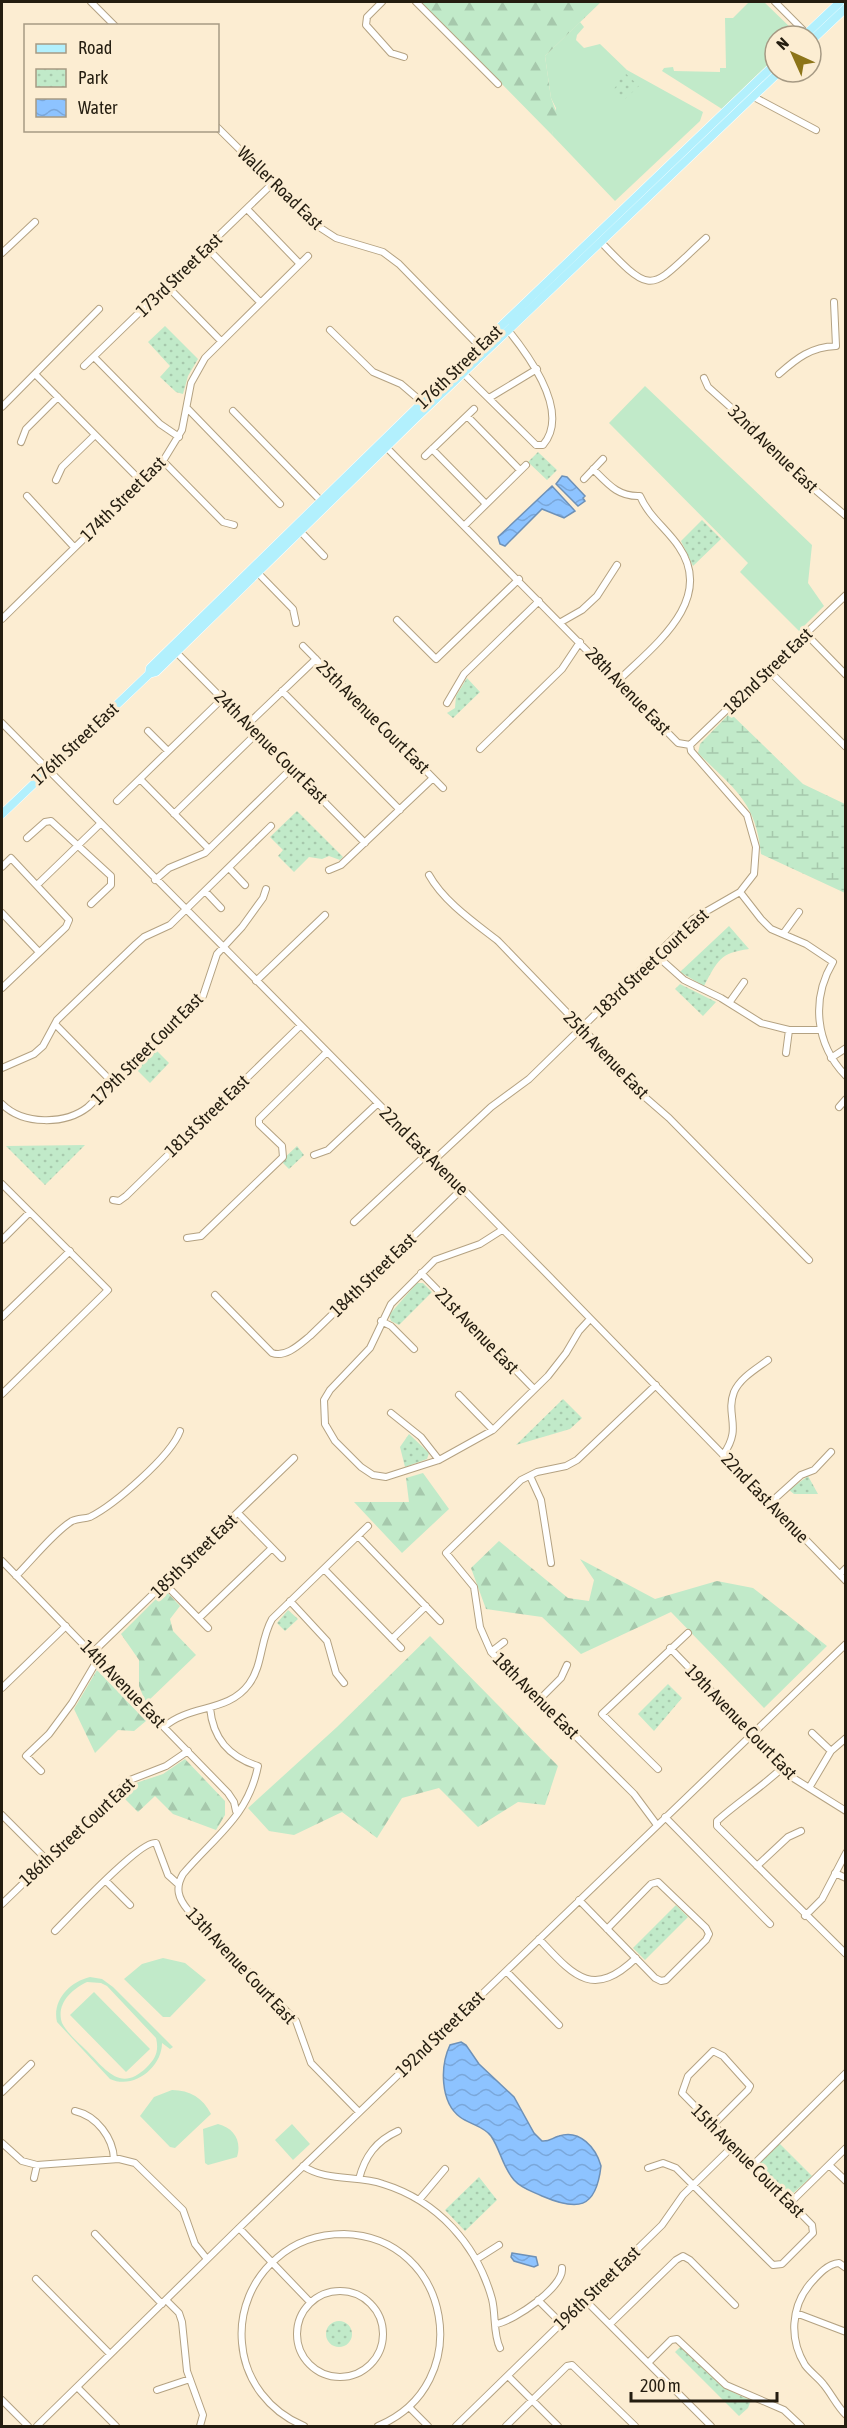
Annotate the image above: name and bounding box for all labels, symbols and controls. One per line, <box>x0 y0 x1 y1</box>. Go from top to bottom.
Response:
legend <box>24 24 219 132</box>
north arrow <box>763 24 823 84</box>
text: N <box>773 34 792 53</box>
text: Road <box>78 37 112 58</box>
text: Park <box>78 67 108 88</box>
text: Water <box>78 97 118 118</box>
street label: Waller Road East <box>233 142 327 234</box>
street label: 173rd Street East <box>131 228 226 321</box>
street label: 176th Street East <box>411 320 506 413</box>
street label: 32nd Avenue East <box>724 401 823 497</box>
street label: 174th Street East <box>76 452 169 545</box>
street label: 182nd Street East <box>719 623 816 718</box>
street label: 28th Avenue East <box>581 643 675 739</box>
street label: 25th Avenue Court East <box>312 656 434 778</box>
street label: 24th Avenue Court East <box>210 686 332 808</box>
street label: 176th Street East <box>27 698 123 789</box>
street label: 183rd Street Court East <box>589 904 712 1021</box>
street label: 179th Street Court East <box>86 988 207 1109</box>
street label: 25th Avenue East <box>559 1007 653 1103</box>
street label: 181st Street East <box>160 1070 253 1161</box>
street label: 22nd East Avenue <box>376 1102 473 1199</box>
street label: 184th Street East <box>325 1228 420 1321</box>
street label: 21st Avenue East <box>431 1284 523 1378</box>
street label: 22nd East Avenue <box>717 1448 813 1547</box>
street label: 185th Street East <box>146 1509 241 1602</box>
street label: 14th Avenue East <box>76 1636 170 1732</box>
street label: 18th Avenue East <box>489 1648 584 1743</box>
street label: 19th Avenue Court East <box>681 1660 801 1783</box>
street label: 186th Street Court East <box>15 1773 138 1890</box>
street label: 13th Avenue Court East <box>182 1903 301 2028</box>
street label: 192nd Street East <box>391 1986 488 2081</box>
street label: 15th Avenue Court East <box>687 2100 809 2222</box>
street label: 196th Street East <box>549 2241 644 2334</box>
scale bar <box>631 2365 776 2403</box>
text: 200 m <box>640 2375 681 2396</box>

